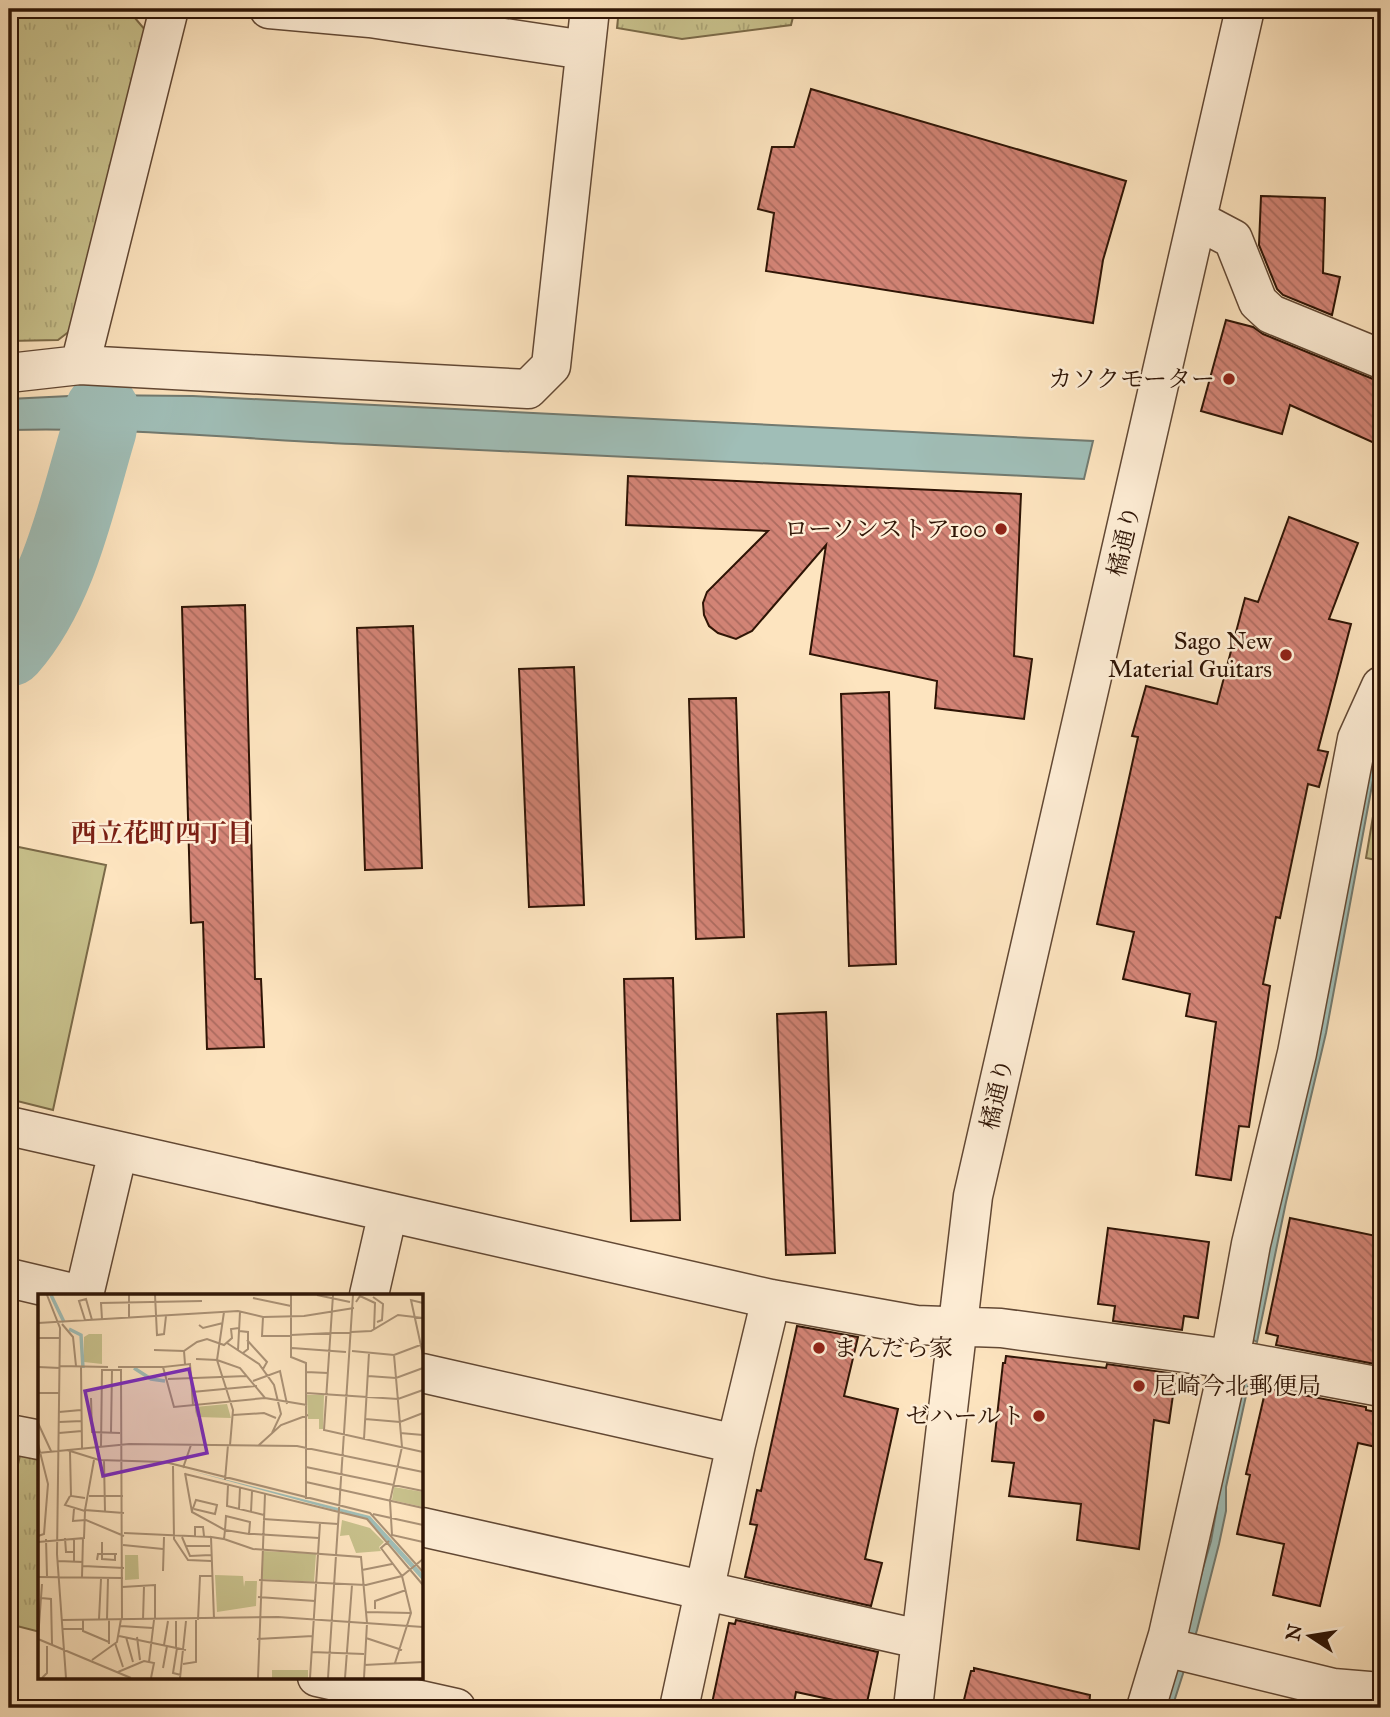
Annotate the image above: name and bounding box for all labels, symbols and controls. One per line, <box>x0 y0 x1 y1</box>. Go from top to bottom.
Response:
place label: カソクモーター <box>1048 364 1215 394</box>
marker: カソクモーター <box>1221 371 1237 387</box>
street label: 橘通り <box>1101 503 1147 579</box>
place label: ローソンストア100 <box>784 514 987 544</box>
marker: ローソンストア100 <box>993 521 1009 537</box>
place label: Sago New Material Guitars <box>1108 626 1273 684</box>
marker: Sago New Material Guitars <box>1278 647 1294 663</box>
district label: 西立花町四丁目 <box>71 817 253 849</box>
street label: 橘通り <box>974 1056 1020 1132</box>
inset map <box>38 1294 424 1678</box>
place label: まんだら家 <box>833 1333 953 1363</box>
marker: まんだら家 <box>811 1340 827 1356</box>
place label: 尼崎今北郵便局 <box>1153 1371 1321 1401</box>
marker: 尼崎今北郵便局 <box>1131 1378 1147 1394</box>
place label: ゼハールト <box>905 1401 1025 1431</box>
marker: ゼハールト <box>1031 1408 1047 1424</box>
north arrow <box>1274 1602 1344 1672</box>
text: N <box>1281 1622 1307 1643</box>

